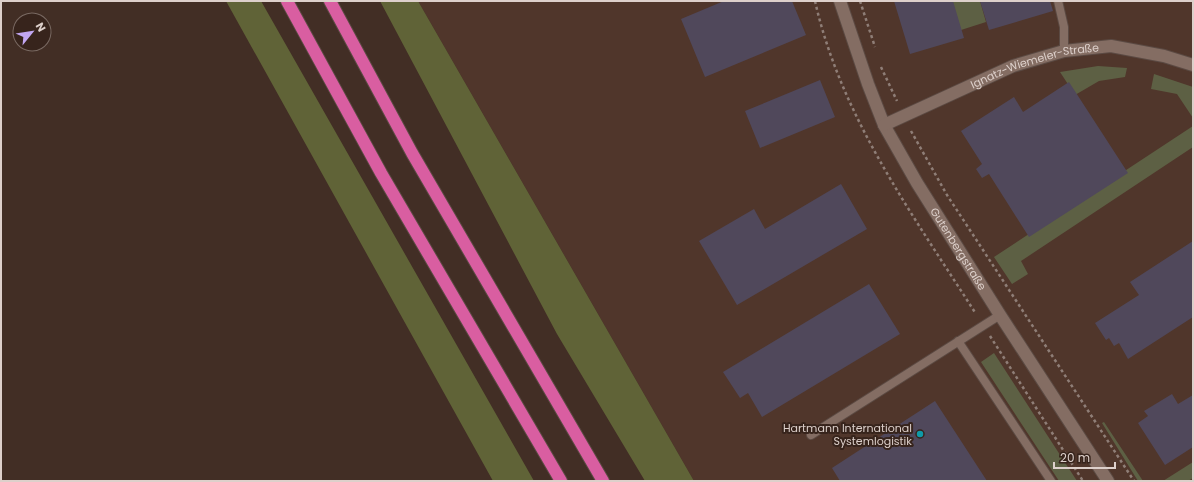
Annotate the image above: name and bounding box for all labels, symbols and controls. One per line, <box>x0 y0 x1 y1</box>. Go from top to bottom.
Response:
north arrow <box>12 12 52 52</box>
text: N <box>32 19 50 35</box>
street label: Ignatz-Wiemeler-Straße <box>968 39 1100 92</box>
street label: Gutenbergstraße <box>926 204 990 293</box>
place label: Hartmann International Systemlogistik <box>783 420 912 449</box>
marker: Hartmann International Systemlogistik <box>915 429 925 439</box>
scale bar <box>1054 444 1115 470</box>
text: 20 m <box>1060 449 1090 466</box>

